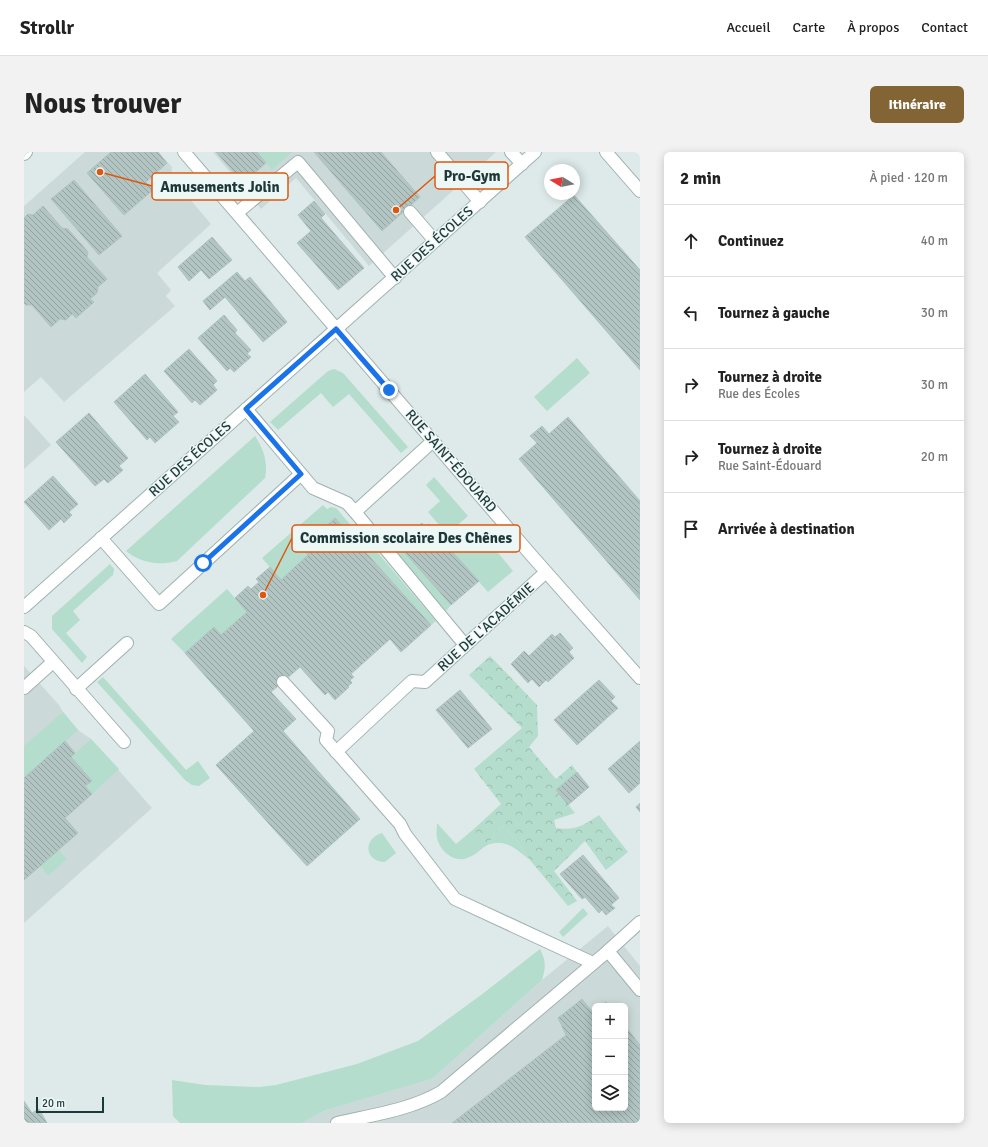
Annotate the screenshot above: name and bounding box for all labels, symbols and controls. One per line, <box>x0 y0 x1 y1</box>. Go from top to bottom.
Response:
text: Strollr <box>20 16 74 40</box>
text: Accueil <box>726 19 771 36</box>
text: Carte <box>793 19 825 36</box>
text: À propos <box>847 19 899 36</box>
text: Contact <box>921 19 968 36</box>
button: Itinéraire <box>870 86 964 123</box>
text: Nous trouver <box>24 87 181 121</box>
callout: Pro-Gym <box>435 162 508 189</box>
north arrow <box>544 164 580 200</box>
text: Pro-Gym <box>443 167 501 185</box>
text: 2 min <box>680 168 721 189</box>
text: À pied · 120 m <box>869 170 948 186</box>
callout: Amusements Jolin <box>152 173 288 200</box>
text: Amusements Jolin <box>160 178 280 196</box>
street label: RUE DES ÉCOLES <box>387 203 477 285</box>
icon: ahead <box>680 230 702 252</box>
text: Continuez <box>718 232 784 250</box>
text: 40 m <box>921 233 948 249</box>
icon: left <box>680 302 702 324</box>
text: Tournez à gauche <box>718 304 830 322</box>
text: 30 m <box>921 305 948 321</box>
text: Tournez à droite <box>718 368 822 386</box>
icon: right <box>680 374 702 396</box>
text: 30 m <box>921 377 948 393</box>
route end <box>380 381 398 399</box>
text: Rue des Écoles <box>718 386 800 402</box>
street label: RUE SAINT-ÉDOUARD <box>402 406 500 516</box>
street label: RUE DES ÉCOLES <box>145 418 235 500</box>
text: Tournez à droite <box>718 440 822 458</box>
icon: right <box>680 446 702 468</box>
text: 20 m <box>921 449 948 465</box>
text: Rue Saint-Édouard <box>718 458 822 474</box>
icon: arrive <box>680 518 702 540</box>
text: Arrivée à destination <box>718 520 855 538</box>
callout: Commission scolaire Des Chênes <box>292 525 520 552</box>
text: Commission scolaire Des Chênes <box>300 529 512 547</box>
route start <box>194 554 212 572</box>
street label: RUE DE L'ACADÉMIE <box>434 579 538 675</box>
map controls <box>592 1003 628 1111</box>
button: + <box>592 1003 628 1039</box>
button: − <box>592 1039 628 1075</box>
button: layers <box>592 1075 628 1111</box>
scale bar <box>36 1095 104 1114</box>
text: 20 m <box>42 1097 65 1110</box>

